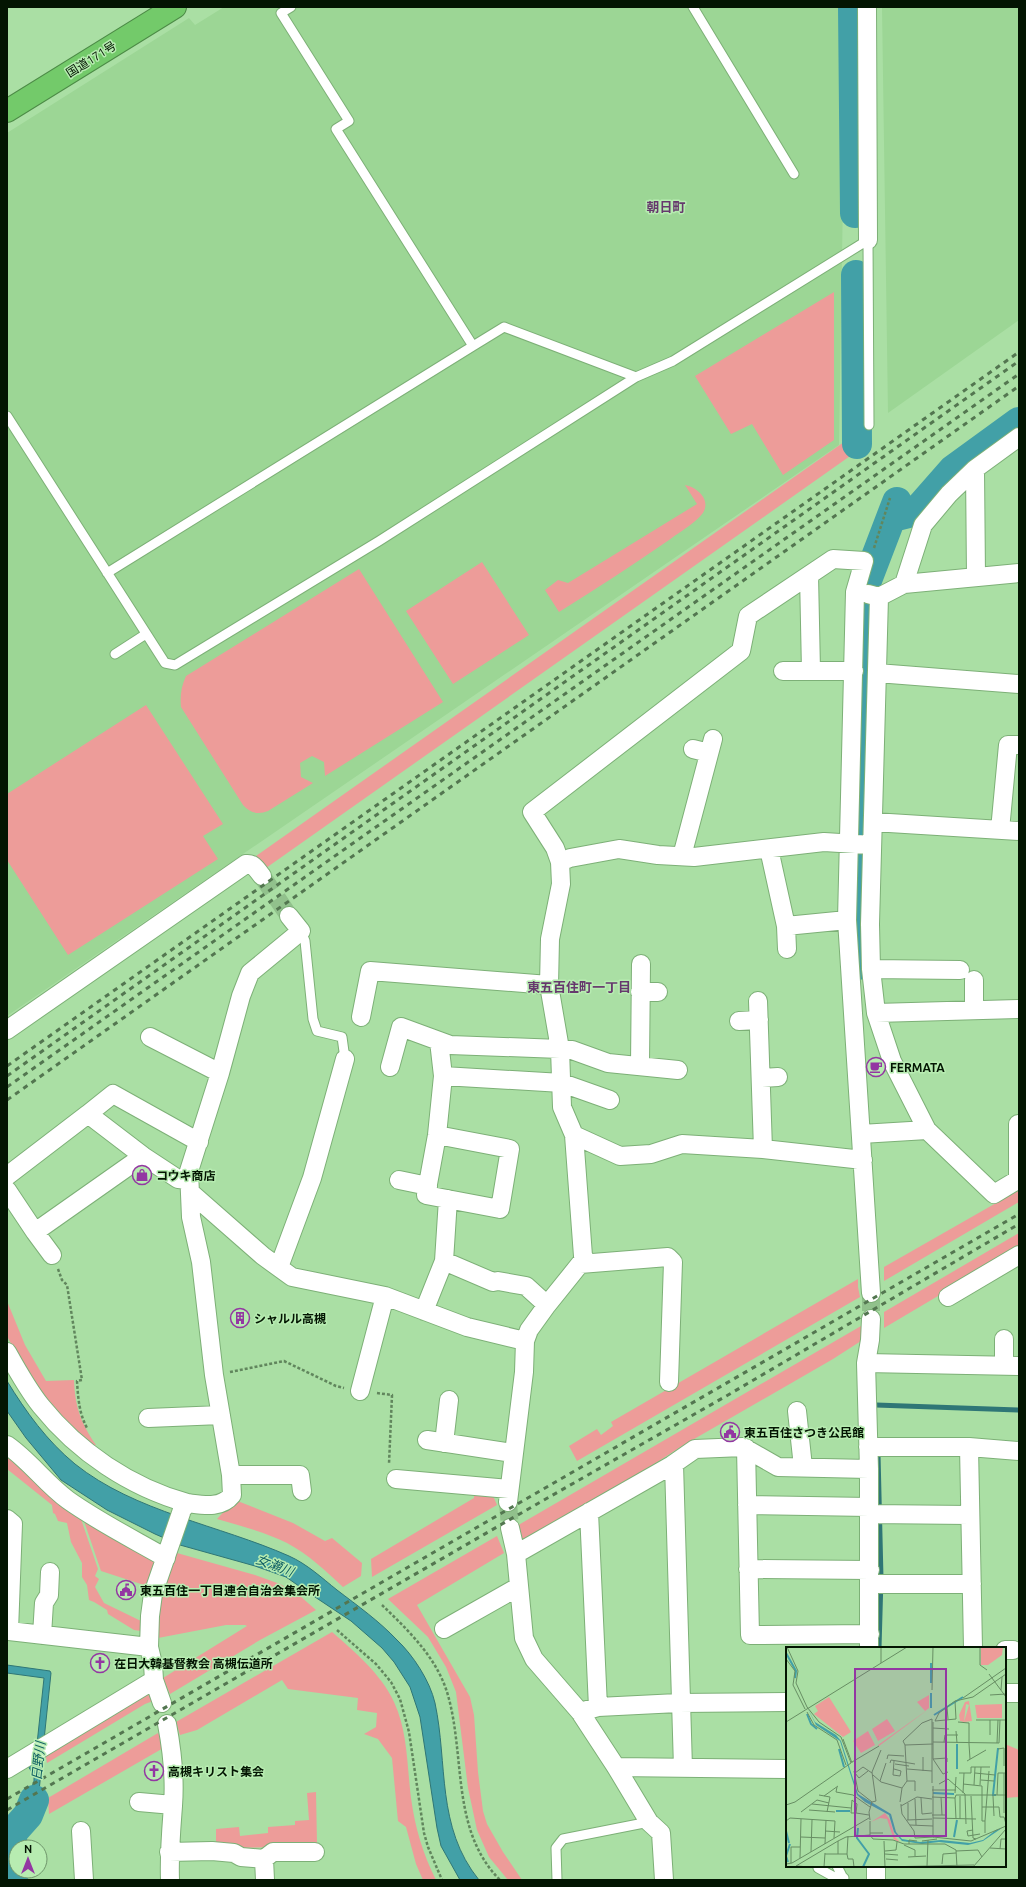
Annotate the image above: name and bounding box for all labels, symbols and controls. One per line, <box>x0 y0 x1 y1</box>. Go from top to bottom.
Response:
street label: 国道171号 <box>64 39 118 79</box>
district label: 朝日町 <box>646 200 686 214</box>
district label: 東五百住町一丁目 <box>527 980 631 994</box>
cafe icon: FERMATA <box>865 1056 887 1078</box>
place label: FERMATA <box>890 1061 945 1074</box>
shop icon: コウキ商店 <box>131 1164 153 1186</box>
place label: コウキ商店 <box>156 1169 216 1182</box>
building icon: シャルル高槻 <box>229 1307 251 1329</box>
place label: シャルル高槻 <box>254 1312 326 1325</box>
public building icon: 東五百住さつき公民館 <box>719 1421 741 1443</box>
place label: 東五百住さつき公民館 <box>744 1426 864 1439</box>
water label: 女瀬川 <box>254 1551 298 1579</box>
public building icon: 東五百住一丁目連合自治会集会所 <box>115 1579 137 1601</box>
place label: 東五百住一丁目連合自治会集会所 <box>140 1584 320 1597</box>
inset map <box>786 1647 1006 1867</box>
church icon: 在日大韓基督教会 高槻伝道所 <box>89 1652 111 1674</box>
place label: 在日大韓基督教会 高槻伝道所 <box>114 1657 273 1670</box>
water label: 日野川 <box>29 1739 47 1781</box>
church icon: 高槻キリスト集会 <box>143 1760 165 1782</box>
place label: 高槻キリスト集会 <box>168 1765 264 1778</box>
north arrow <box>8 1839 48 1879</box>
text: N <box>24 1843 32 1855</box>

